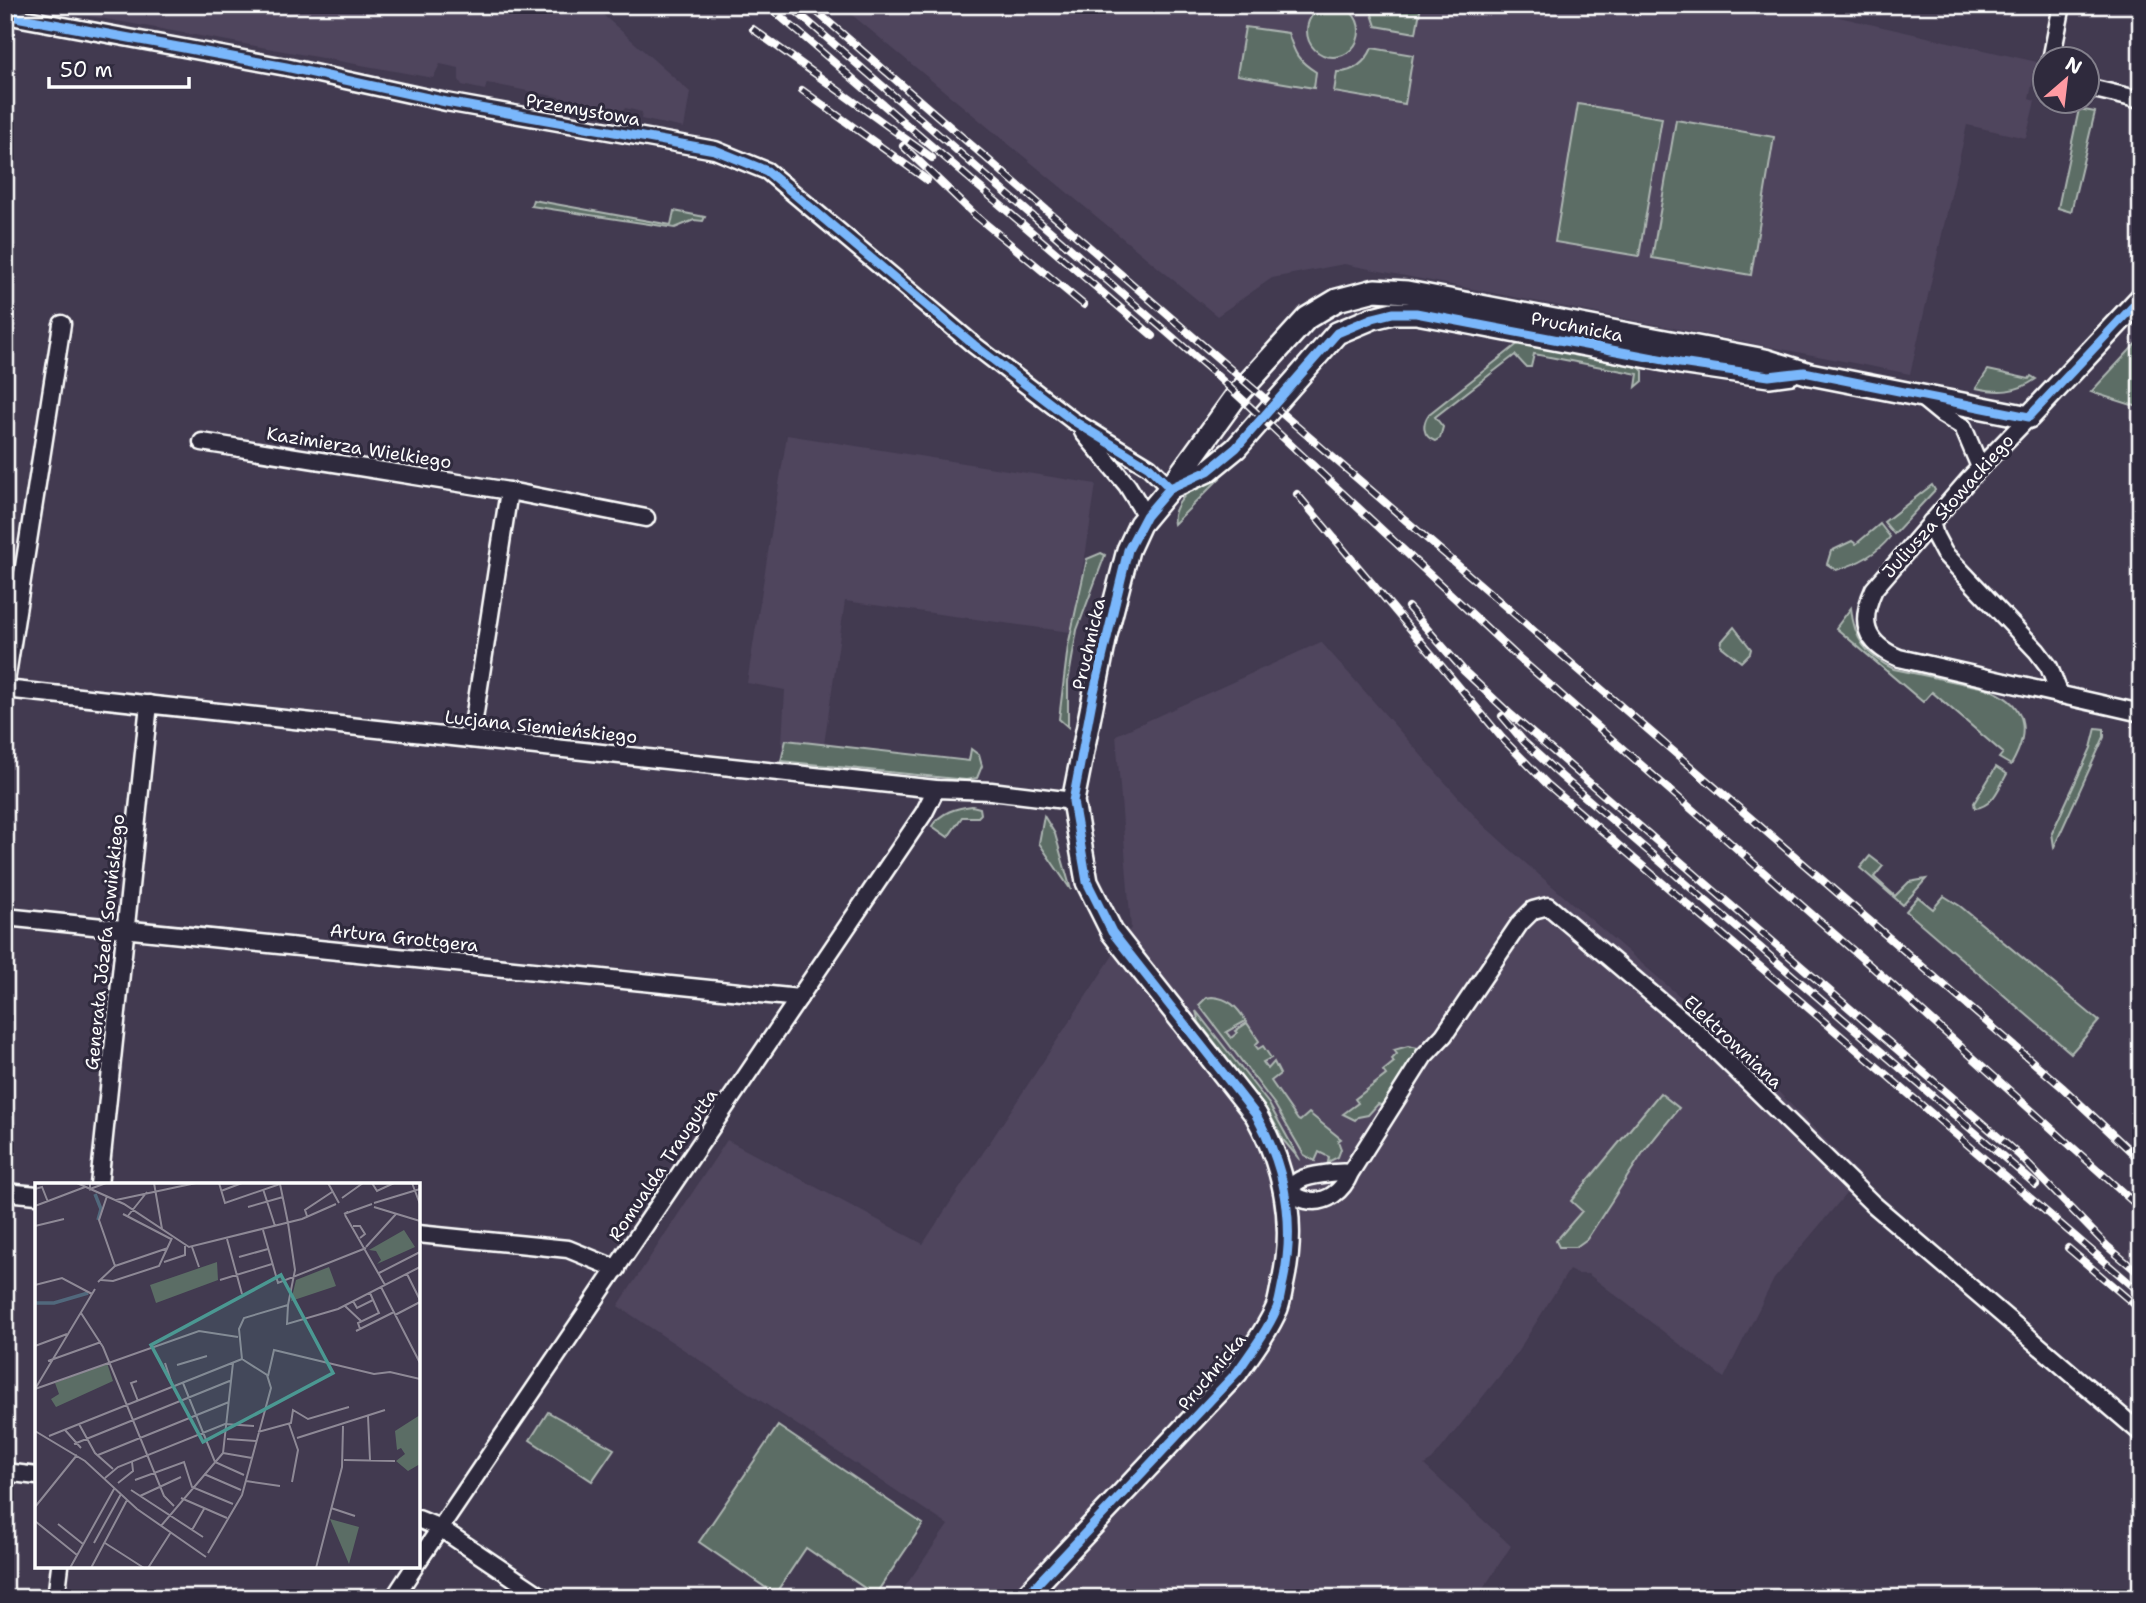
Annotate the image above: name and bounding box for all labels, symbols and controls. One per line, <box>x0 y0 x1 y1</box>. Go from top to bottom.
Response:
scale bar <box>49 46 189 90</box>
north arrow <box>2030 46 2100 116</box>
text: N <box>2061 51 2086 80</box>
text: 50 m <box>60 56 113 84</box>
street label: Przemysłowa <box>524 88 642 132</box>
street label: Pruchnicka <box>1529 306 1625 348</box>
street label: Kazimierza Wielkiego <box>265 422 453 474</box>
street label: Juliusza Słowackiego <box>1877 429 2019 583</box>
street label: Pruchnicka <box>1067 596 1111 692</box>
street label: Lucjana Siemieńskiego <box>444 705 638 749</box>
street label: Generała Józefa Sowińskiego <box>80 813 130 1071</box>
street label: Artura Grottgera <box>329 918 479 958</box>
street label: Elektrowniana <box>1679 990 1787 1094</box>
street label: Romualda Traugutta <box>603 1084 723 1246</box>
inset map <box>35 1183 420 1568</box>
street label: Pruchnicka <box>1173 1328 1251 1416</box>

